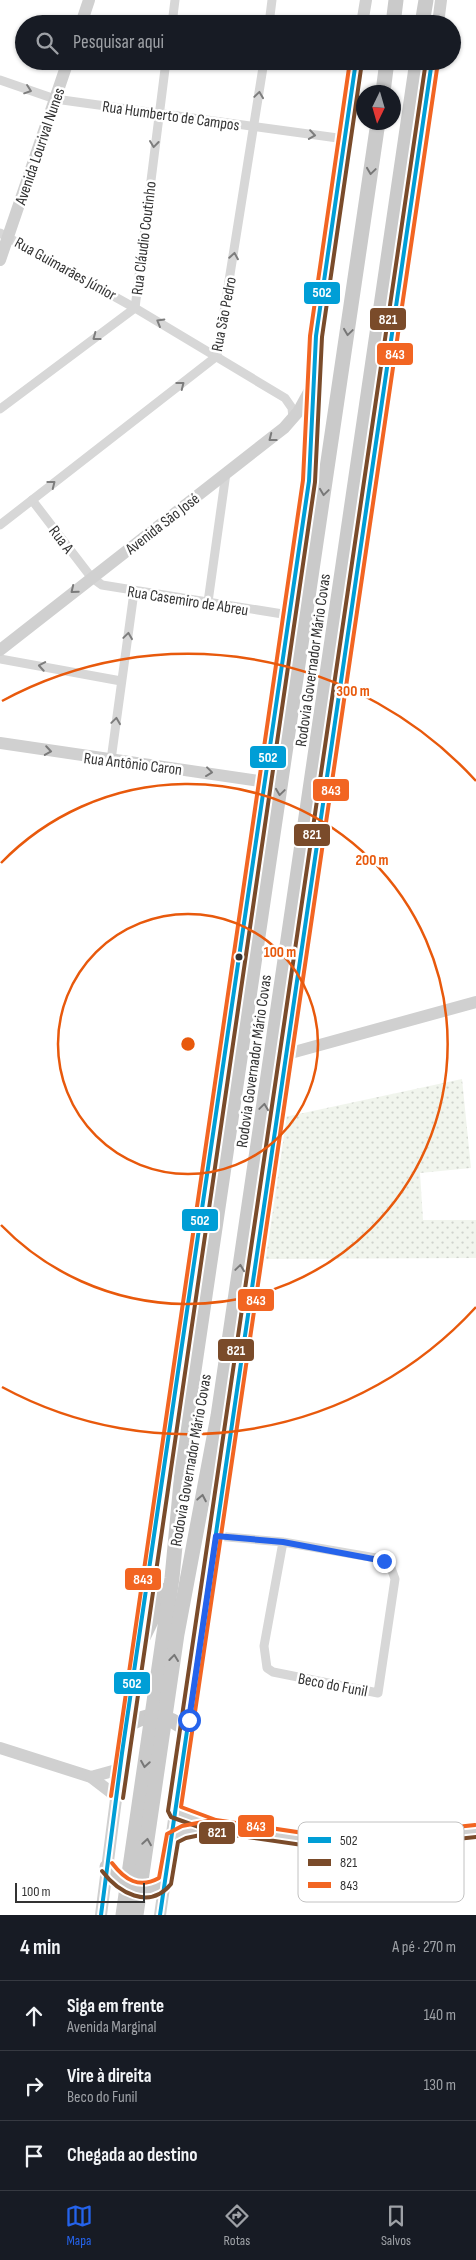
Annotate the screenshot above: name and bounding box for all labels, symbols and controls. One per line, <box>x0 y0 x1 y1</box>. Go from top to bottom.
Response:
search box <box>15 15 461 70</box>
icon: search <box>33 29 61 57</box>
text: Pesquisar aqui <box>73 31 164 54</box>
one-way arrow <box>23 84 31 94</box>
street label: Avenida Lourival Nunes <box>11 85 69 208</box>
north arrow <box>356 85 401 130</box>
one-way arrow <box>253 91 264 99</box>
street label: Rua Humberto de Campos <box>101 97 241 136</box>
one-way arrow <box>308 129 316 140</box>
one-way arrow <box>149 140 160 148</box>
one-way arrow <box>366 167 377 175</box>
street label: Rua Cláudio Coutinho <box>128 180 161 296</box>
street label: Rua Guimarães Júnior <box>11 234 120 305</box>
one-way arrow <box>228 252 238 260</box>
street label: Rua São Pedro <box>208 275 241 353</box>
line badge: 502 <box>303 281 341 305</box>
text: 502 <box>313 284 331 301</box>
line badge: 821 <box>369 307 407 331</box>
text: 821 <box>379 311 398 328</box>
one-way arrow <box>157 319 166 329</box>
one-way arrow <box>343 327 353 336</box>
one-way arrow <box>92 331 102 340</box>
line badge: 843 <box>376 342 414 366</box>
text: 843 <box>385 346 405 363</box>
one-way arrow <box>175 381 184 390</box>
one-way arrow <box>269 432 278 440</box>
one-way arrow <box>46 482 55 490</box>
street label: Avenida São José <box>121 489 204 560</box>
one-way arrow <box>319 489 330 497</box>
street label: Rua A <box>44 522 77 558</box>
street label: Rodovia Governador Mário Covas <box>292 572 335 748</box>
street label: Rua Casemiro de Abreu <box>126 583 250 620</box>
one-way arrow <box>71 585 80 594</box>
one-way arrow <box>122 632 133 640</box>
one-way arrow <box>38 662 47 672</box>
text: 300 m <box>336 682 370 701</box>
one-way arrow <box>110 716 121 724</box>
one-way arrow <box>44 745 53 755</box>
line badge: 502 <box>249 745 287 769</box>
street label: Rua Antônio Caron <box>83 749 183 780</box>
text: 502 <box>259 749 277 766</box>
one-way arrow <box>206 766 214 777</box>
line badge: 843 <box>312 778 350 802</box>
text: 843 <box>321 782 341 799</box>
one-way arrow <box>275 788 286 796</box>
line badge: 821 <box>293 823 331 847</box>
text: 821 <box>303 826 322 843</box>
text: 200 m <box>355 851 389 870</box>
text: 100 m <box>264 943 296 962</box>
unlabelled marker <box>234 952 244 962</box>
street label: Rodovia Governador Mário Covas <box>233 973 276 1149</box>
centre of rings <box>179 1035 197 1053</box>
one-way arrow <box>258 1103 268 1112</box>
line badge: 502 <box>181 1208 219 1232</box>
text: 502 <box>191 1212 209 1229</box>
one-way arrow <box>234 1264 244 1273</box>
line badge: 843 <box>237 1288 275 1312</box>
text: 843 <box>246 1292 266 1309</box>
line badge: 821 <box>217 1338 255 1362</box>
text: 821 <box>227 1342 246 1359</box>
street label: Rodovia Governador Mário Covas <box>167 1373 216 1548</box>
one-way arrow <box>196 1493 207 1502</box>
route end <box>373 1550 396 1573</box>
line badge: 843 <box>124 1567 162 1591</box>
text: 843 <box>133 1571 153 1588</box>
one-way arrow <box>168 1653 179 1661</box>
street label: Beco do Funil <box>296 1669 369 1702</box>
line badge: 502 <box>113 1671 151 1695</box>
text: 502 <box>123 1675 141 1692</box>
route start <box>178 1709 201 1732</box>
one-way arrow <box>141 1759 151 1768</box>
line badge: 843 <box>237 1814 275 1838</box>
text: 843 <box>246 1818 266 1835</box>
line badge: 821 <box>198 1821 236 1845</box>
legend <box>298 1822 464 1902</box>
text: 821 <box>208 1824 227 1841</box>
text: 502 <box>340 1832 358 1849</box>
one-way arrow <box>141 1838 152 1846</box>
text: 821 <box>340 1854 357 1871</box>
text: 843 <box>340 1877 358 1894</box>
scale bar <box>15 1880 145 1903</box>
text: 100 m <box>22 1883 51 1900</box>
text: 4 min <box>20 1935 61 1960</box>
text: A pé · 270 m <box>392 1938 456 1957</box>
text: Siga em frente <box>67 1995 164 2018</box>
icon: ahead <box>20 2002 48 2030</box>
text: 140 m <box>424 2006 456 2025</box>
text: Avenida Marginal <box>67 2018 157 2037</box>
text: Vire à direita <box>67 2065 151 2088</box>
icon: right <box>20 2072 48 2100</box>
text: 130 m <box>424 2076 456 2095</box>
text: Beco do Funil <box>67 2088 137 2107</box>
icon: arrive <box>20 2142 48 2170</box>
text: Chegada ao destino <box>67 2144 197 2167</box>
tab: Mapa <box>65 2202 93 2249</box>
tab: Rotas <box>223 2202 251 2249</box>
tab: Salvos <box>381 2202 411 2249</box>

